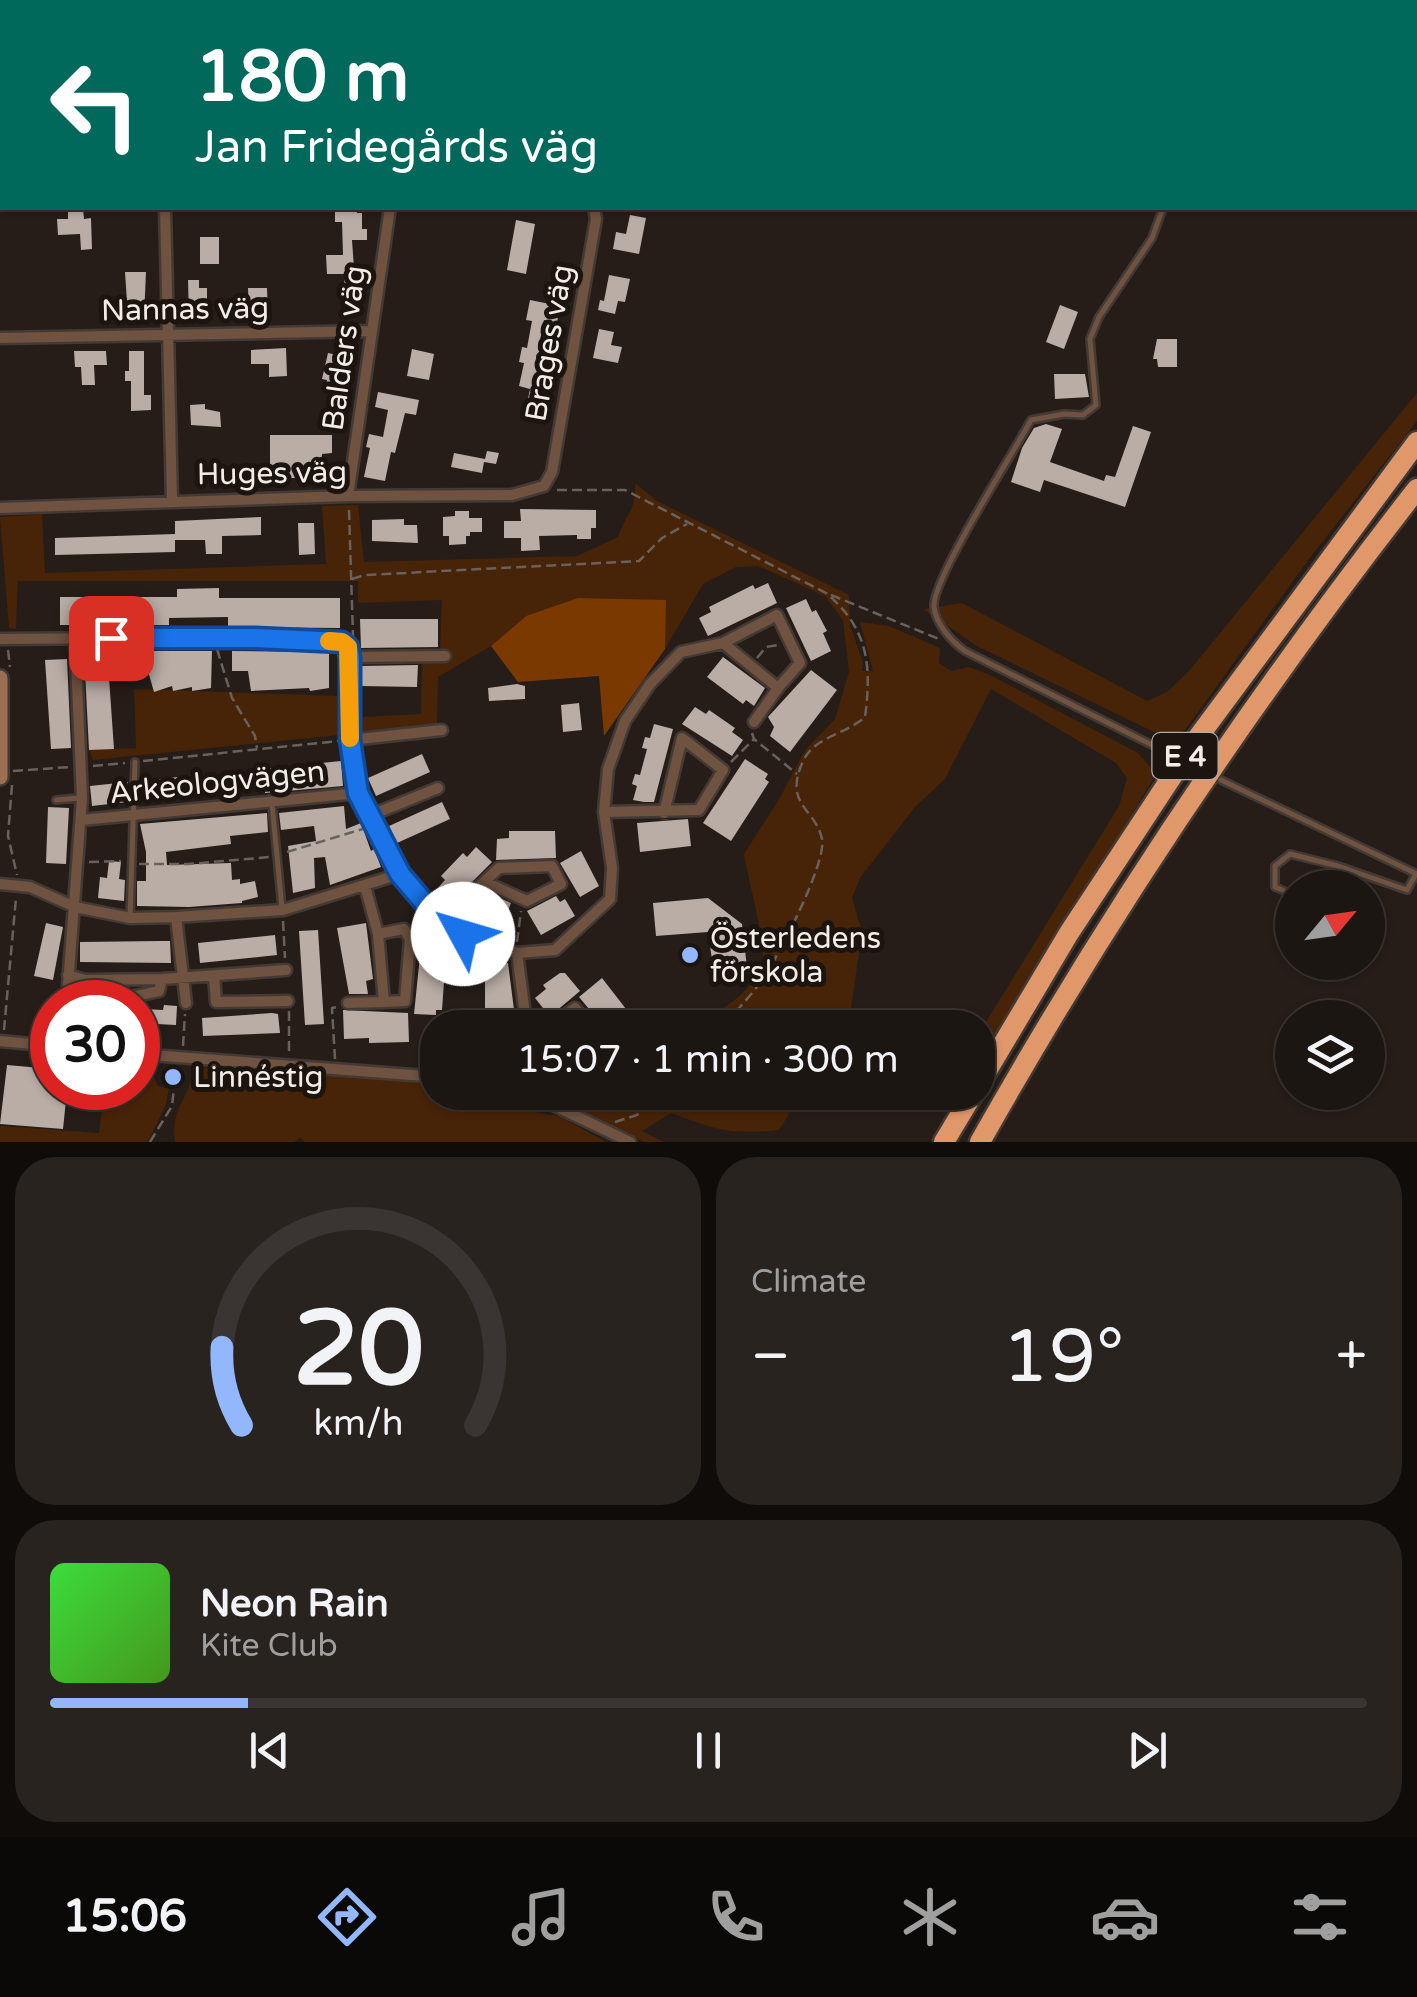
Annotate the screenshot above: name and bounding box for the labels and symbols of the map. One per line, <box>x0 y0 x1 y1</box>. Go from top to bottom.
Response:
street label: Brages väg <box>518 262 581 424</box>
street label: Balders väg <box>315 263 374 433</box>
street label: Nannas väg <box>101 290 269 329</box>
street label: Huges väg <box>197 454 347 493</box>
pin <box>69 596 154 681</box>
road number: E 4 <box>1152 733 1218 779</box>
street label: Arkeologvägen <box>108 753 327 812</box>
north arrow <box>1275 870 1385 980</box>
position arrow <box>411 882 515 986</box>
place label: Österledens förskola <box>710 920 881 991</box>
marker: Österledens förskola <box>679 944 701 966</box>
speed limit sign: 30 <box>30 980 160 1110</box>
place label: Linnéstig <box>193 1059 323 1096</box>
marker: Linnéstig <box>162 1066 184 1088</box>

